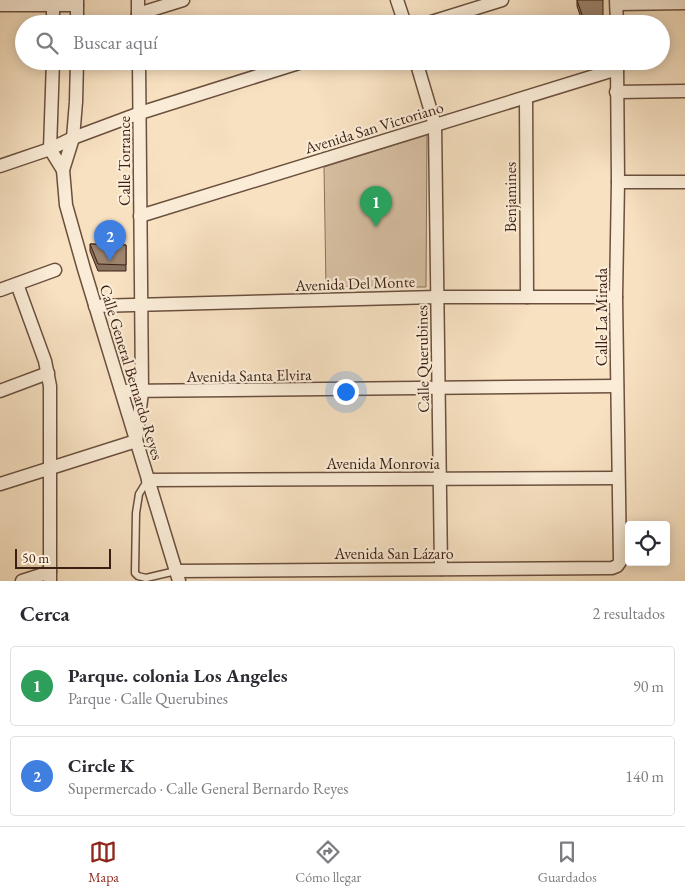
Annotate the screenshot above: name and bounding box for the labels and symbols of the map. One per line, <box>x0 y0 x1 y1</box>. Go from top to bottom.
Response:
street label: Avenida San Victoriano <box>301 96 446 159</box>
street label: Calle Torrance <box>114 116 135 206</box>
street label: Benjamines <box>500 162 521 232</box>
pin: 1 <box>360 186 392 227</box>
pin: 2 <box>94 220 126 261</box>
street label: Calle La Mirada <box>591 267 612 366</box>
street label: Avenida Del Monte <box>294 271 415 296</box>
street label: Calle General Bernardo Reyes <box>95 282 168 462</box>
street label: Calle Querubines <box>411 305 434 413</box>
street label: Avenida Santa Elvira <box>185 364 312 387</box>
your location <box>333 379 359 405</box>
street label: Avenida Monrovia <box>325 453 440 474</box>
street label: Avenida San Lázaro <box>333 543 454 564</box>
scale bar <box>15 546 111 569</box>

